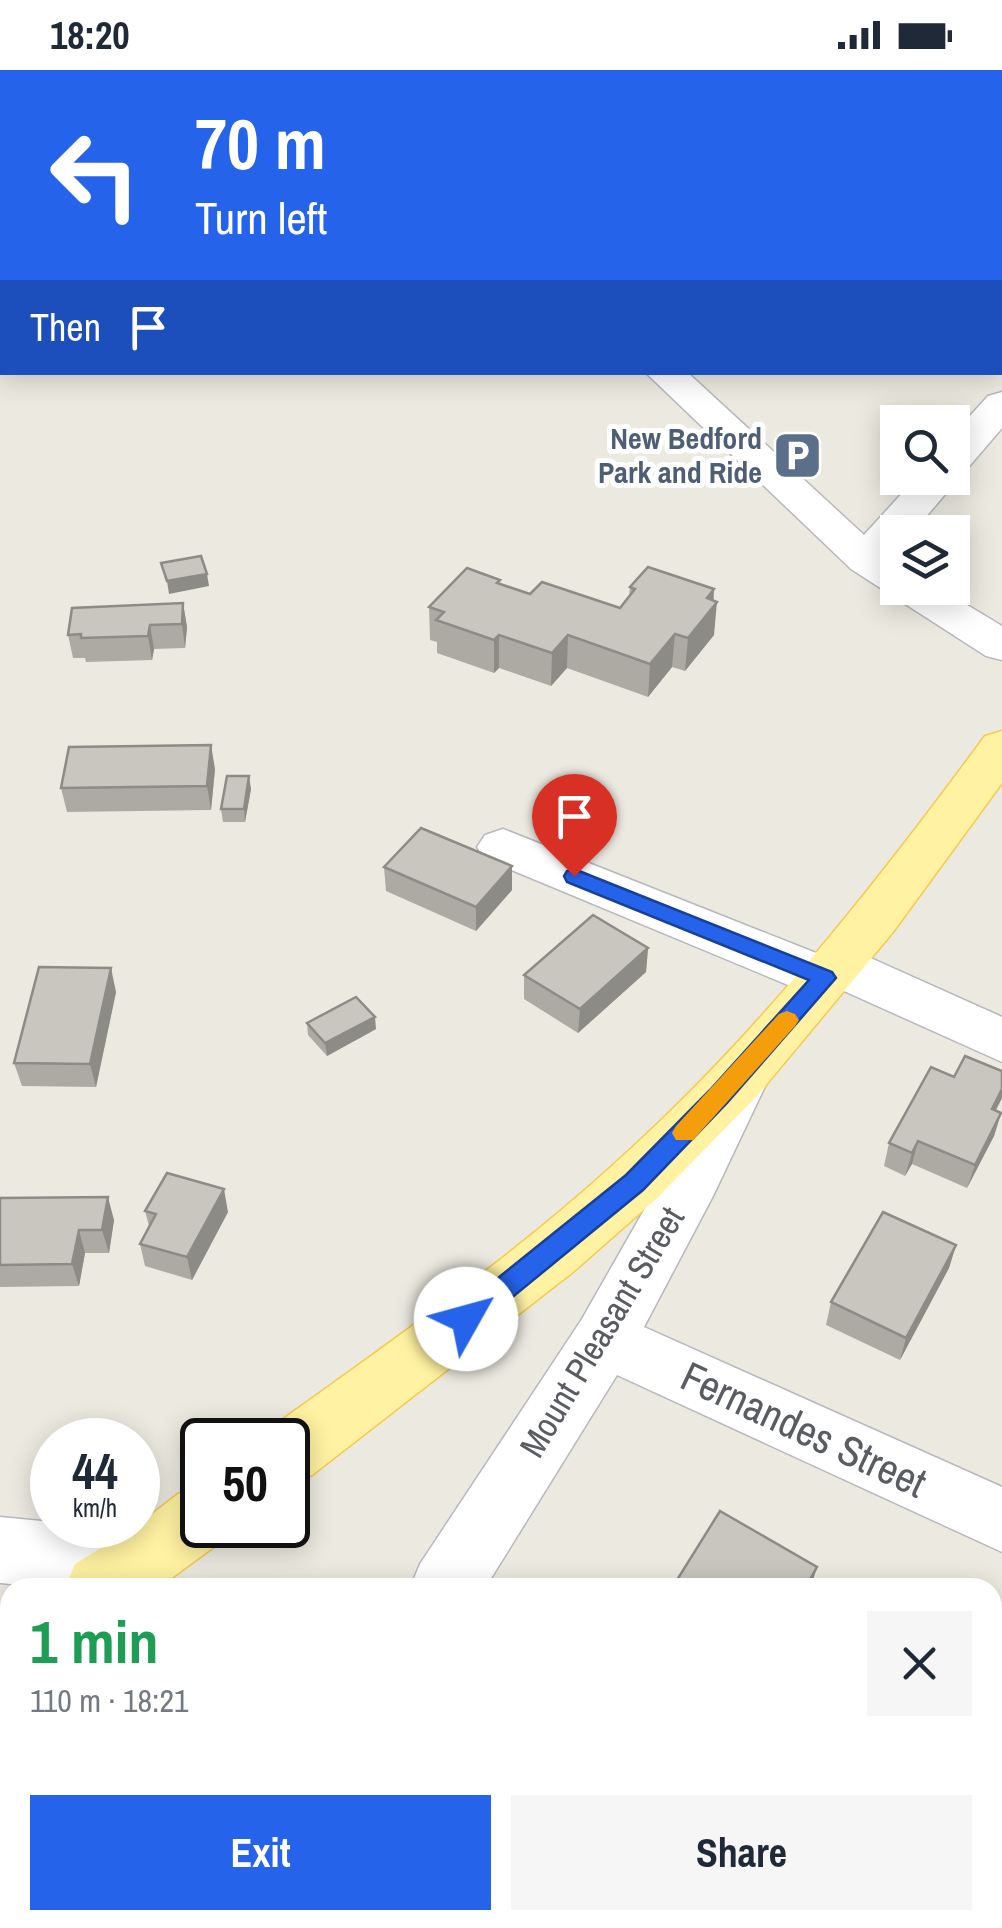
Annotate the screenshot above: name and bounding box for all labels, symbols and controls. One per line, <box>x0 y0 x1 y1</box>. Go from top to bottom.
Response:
text: 18:20 <box>50 10 130 61</box>
text: 70 m <box>195 97 326 191</box>
icon: left <box>30 110 160 240</box>
text: Turn left <box>195 187 327 248</box>
icon: arrive <box>121 300 176 355</box>
text: Then <box>30 302 101 353</box>
map controls <box>880 405 970 605</box>
button: search <box>880 405 970 495</box>
place label: New Bedford Park and Ride <box>598 418 762 492</box>
parking icon: New Bedford Park and Ride <box>771 430 823 482</box>
button: layers <box>880 515 970 605</box>
pin <box>532 774 617 877</box>
icon: arrive <box>547 789 602 844</box>
street label: Mount Pleasant Street <box>508 1198 695 1466</box>
position arrow <box>414 1267 518 1371</box>
street label: Fernandes Street <box>672 1348 936 1510</box>
speed limit sign: 50 <box>180 1418 310 1548</box>
text: 44 <box>72 1437 118 1505</box>
text: km/h <box>73 1491 117 1525</box>
text: 1 min <box>30 1601 159 1682</box>
button: close <box>867 1611 972 1716</box>
text: 110 m · 18:21 <box>30 1679 189 1722</box>
button: Exit <box>30 1795 491 1910</box>
button: Share <box>511 1795 972 1910</box>

